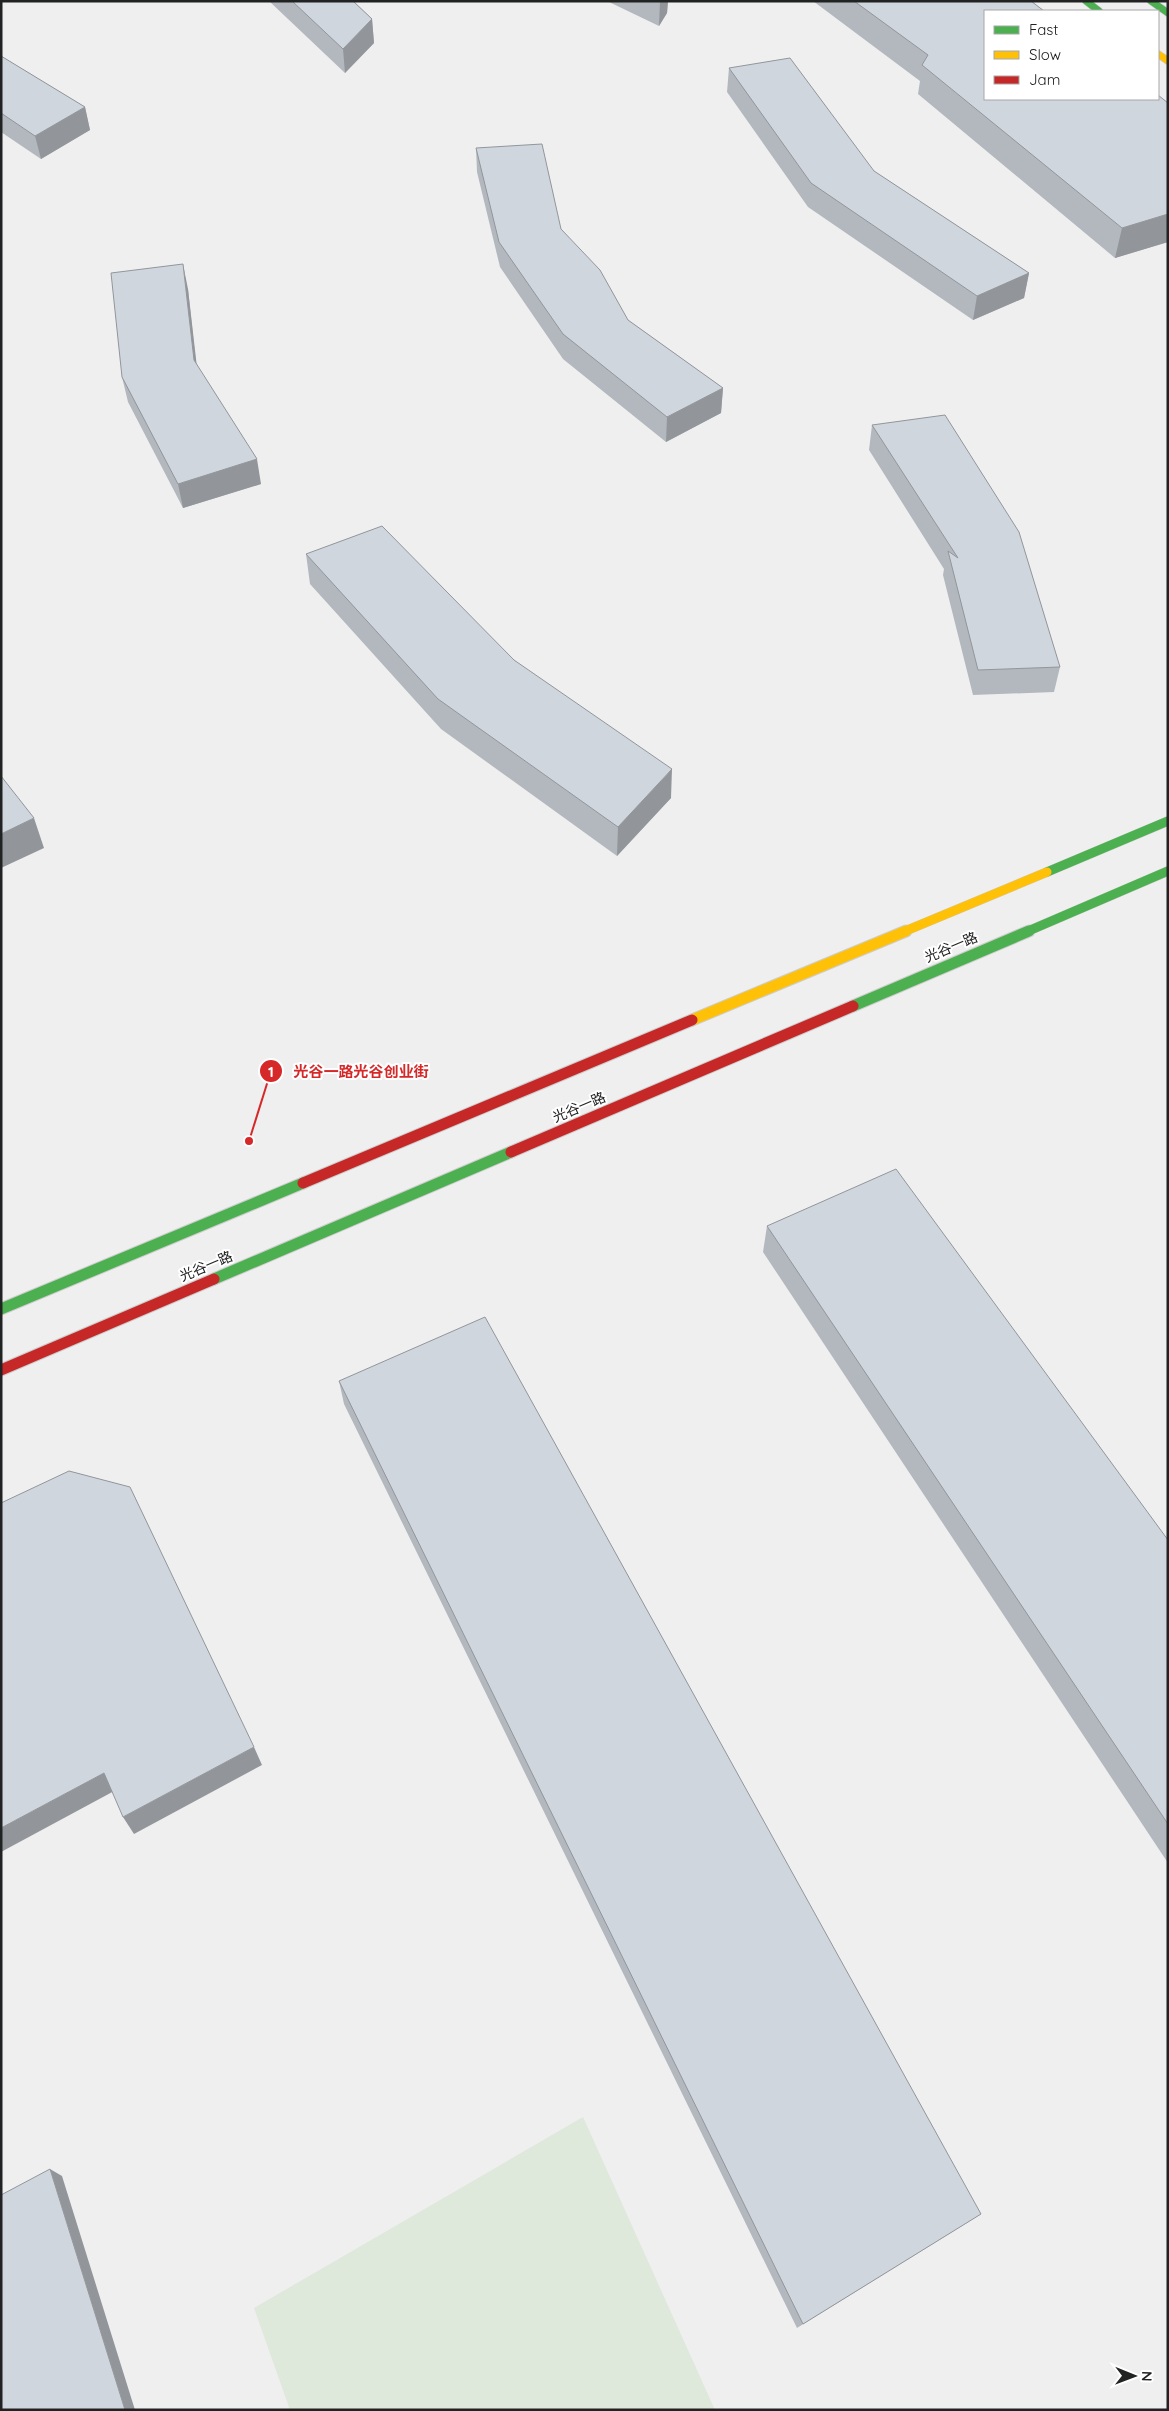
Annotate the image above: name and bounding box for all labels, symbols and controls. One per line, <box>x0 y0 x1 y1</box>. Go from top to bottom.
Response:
legend <box>984 10 1159 100</box>
text: Fast <box>1029 20 1058 39</box>
text: Slow <box>1029 45 1061 64</box>
text: Jam <box>1029 70 1060 89</box>
street label: 光谷一路 <box>922 928 980 966</box>
callout: 光谷一路光谷创业街 <box>259 1056 439 1086</box>
text: 1 <box>268 1062 274 1081</box>
text: 光谷一路光谷创业街 <box>293 1062 429 1081</box>
street label: 光谷一路 <box>550 1088 608 1126</box>
street label: 光谷一路 <box>177 1247 235 1285</box>
north arrow <box>1109 2351 1159 2401</box>
text: N <box>1138 2371 1156 2382</box>

